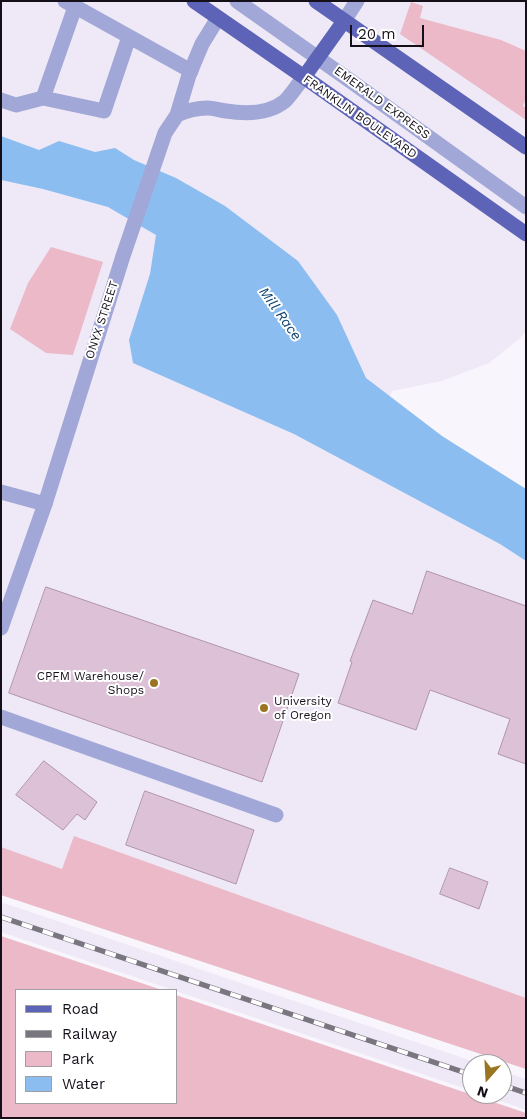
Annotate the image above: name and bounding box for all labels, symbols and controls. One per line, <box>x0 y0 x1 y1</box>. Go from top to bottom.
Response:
scale bar <box>352 15 426 47</box>
text: 20 m <box>358 25 396 43</box>
street label: EMERALD EXPRESS <box>331 63 433 143</box>
street label: FRANKLIN BOULEVARD <box>300 72 420 162</box>
street label: ONYX STREET <box>83 279 121 361</box>
water label: Mill Race <box>255 284 305 344</box>
place label: CPFM Warehouse/ Shops <box>37 669 144 697</box>
marker: CPFM Warehouse/ Shops <box>148 677 160 689</box>
place label: University of Oregon <box>274 694 332 722</box>
marker: University of Oregon <box>258 702 270 714</box>
legend <box>15 989 178 1104</box>
text: Road <box>62 1000 99 1018</box>
text: Railway <box>62 1025 117 1043</box>
text: Park <box>62 1050 94 1068</box>
north arrow <box>462 1054 512 1104</box>
text: Water <box>62 1075 105 1093</box>
text: N <box>475 1083 490 1101</box>

